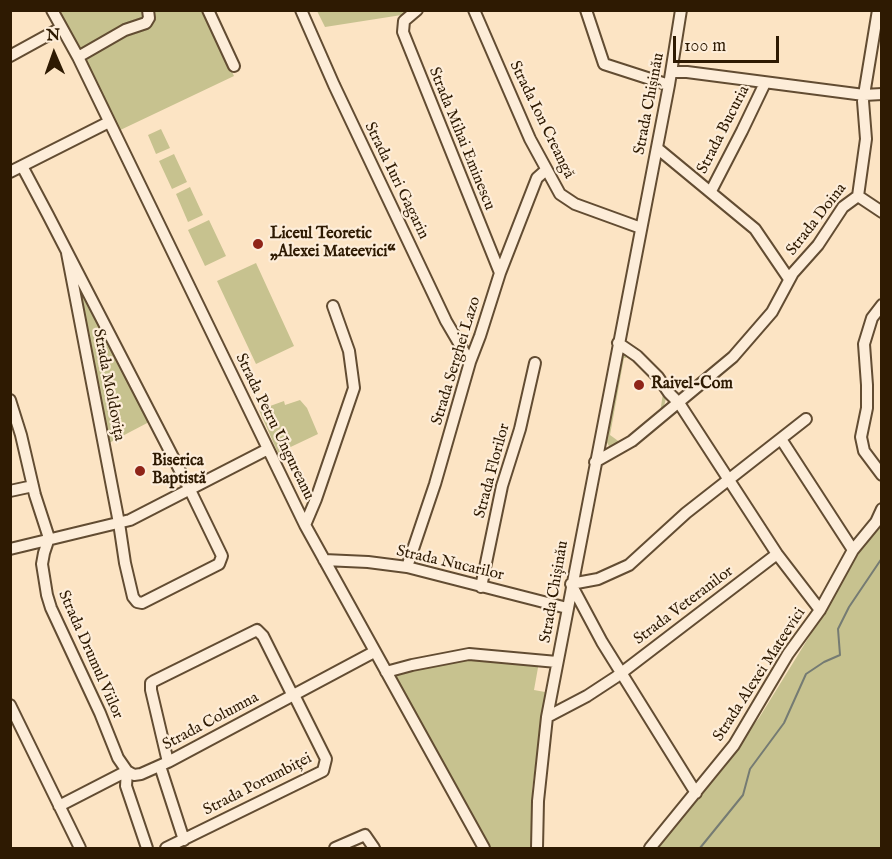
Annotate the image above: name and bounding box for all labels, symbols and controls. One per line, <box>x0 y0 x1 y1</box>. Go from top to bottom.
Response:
north arrow <box>24 24 84 84</box>
scale bar <box>676 24 782 62</box>
text: N <box>46 26 61 46</box>
text: 100 m <box>684 35 726 58</box>
street label: Strada Chișinău <box>631 51 669 157</box>
street label: Strada Ion Creangă <box>504 58 578 182</box>
street label: Strada Mihai Eminescu <box>424 65 498 213</box>
street label: Strada Bucuria <box>694 83 754 177</box>
street label: Strada Iuri Gagarin <box>359 119 433 243</box>
street label: Strada Doina <box>783 180 851 260</box>
place label: Liceul Teoretic „Alexei Mateevici“ <box>270 225 396 263</box>
marker: Liceul Teoretic „Alexei Mateevici“ <box>251 237 265 251</box>
street label: Strada Serghei Lazo <box>428 294 486 428</box>
street label: Strada Moldovița <box>88 327 128 443</box>
street label: Strada Petru Ungureanu <box>230 351 318 503</box>
place label: Raivel-Com <box>651 375 733 395</box>
marker: Raivel-Com <box>632 378 646 392</box>
street label: Strada Florilor <box>471 422 515 520</box>
place label: Biserica Baptistă <box>152 452 206 490</box>
marker: Biserica Baptistă <box>133 464 147 478</box>
street label: Strada Chișinău <box>537 539 573 645</box>
street label: Strada Nucarilor <box>394 542 506 586</box>
street label: Strada Veteranilor <box>630 562 738 650</box>
street label: Strada Drumul Viilor <box>53 588 127 722</box>
street label: Strada Alexei Mateevici <box>710 605 810 745</box>
street label: Strada Columna <box>160 689 262 755</box>
street label: Strada Porumbiței <box>200 749 316 821</box>

